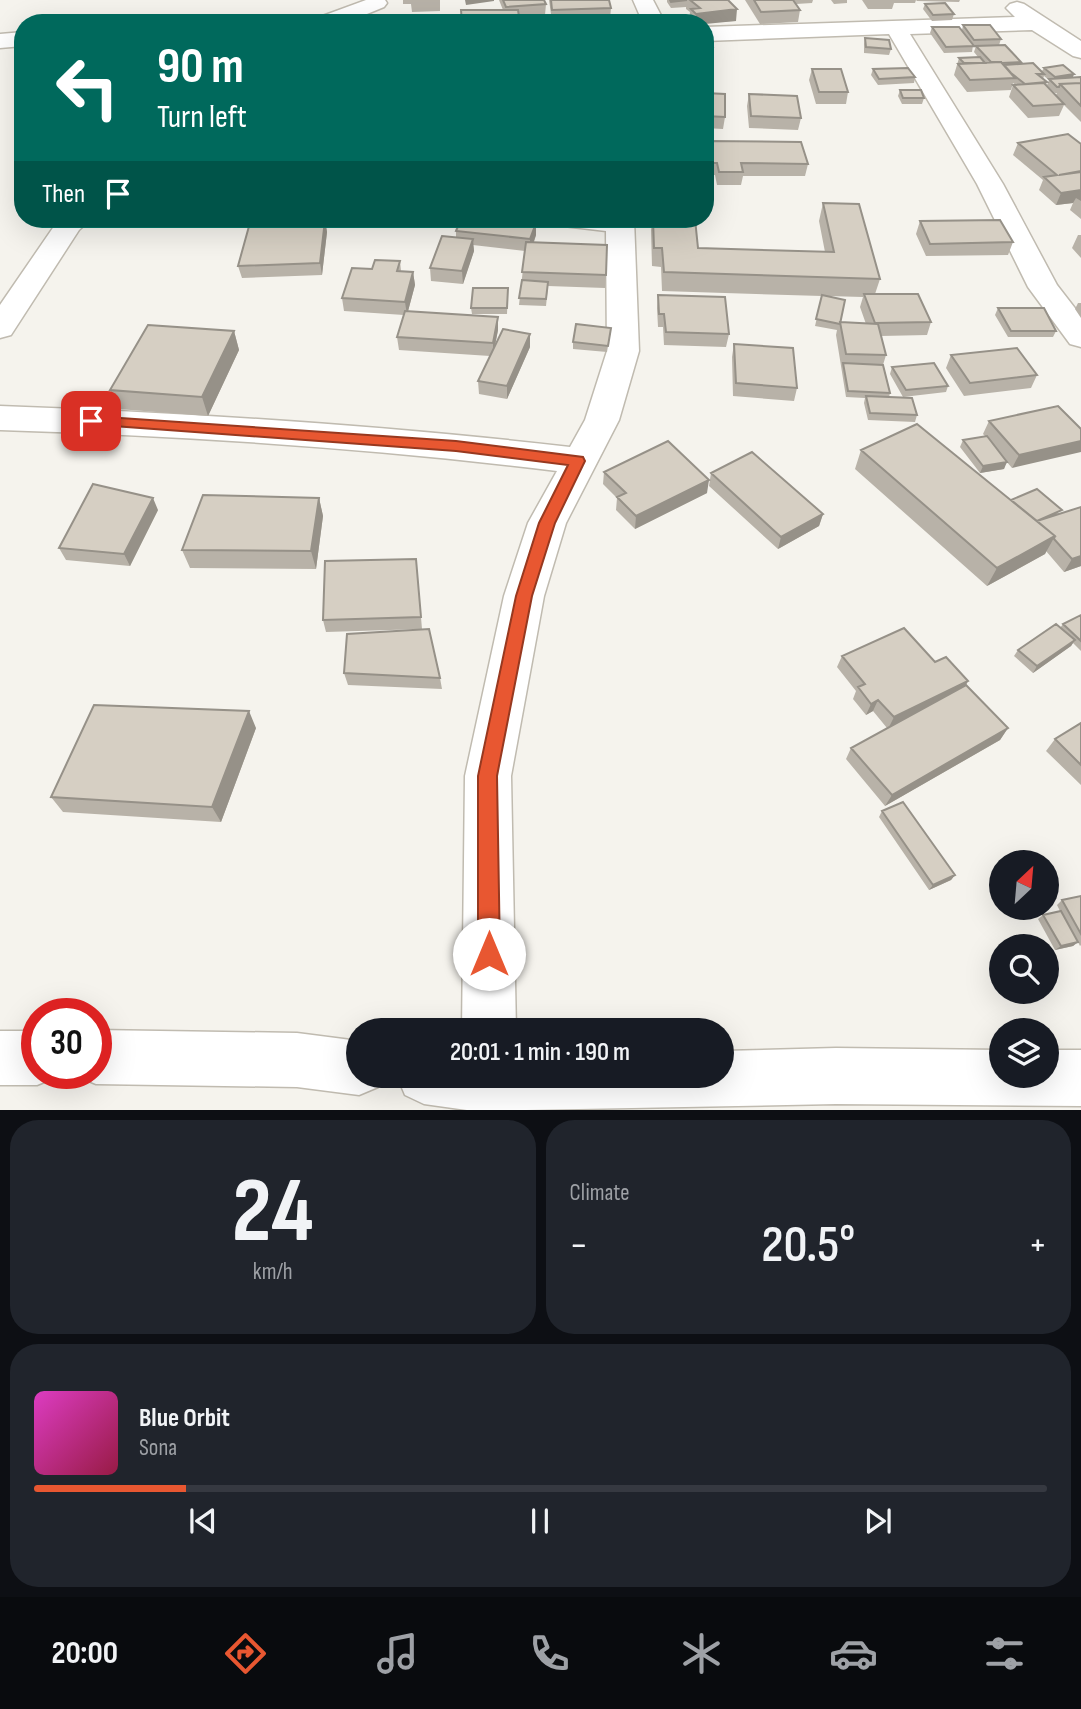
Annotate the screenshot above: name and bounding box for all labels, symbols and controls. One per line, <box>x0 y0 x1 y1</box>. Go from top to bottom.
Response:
text: 90 m <box>157 38 244 97</box>
icon: left <box>42 42 133 133</box>
text: Turn left <box>157 98 247 137</box>
icon: arrive <box>99 175 137 213</box>
text: Then <box>42 179 85 210</box>
pin <box>61 391 121 451</box>
icon: arrive <box>72 402 110 440</box>
north arrow <box>989 850 1059 920</box>
map controls <box>989 850 1059 1088</box>
position arrow <box>452 917 526 991</box>
button: search <box>989 934 1059 1004</box>
speed limit sign: 30 <box>21 998 112 1089</box>
button: layers <box>989 1018 1059 1088</box>
text: 20:01 · 1 min · 190 m <box>450 1037 630 1068</box>
text: 24 <box>232 1158 314 1267</box>
text: Climate <box>570 1179 629 1207</box>
text: 20.5° <box>761 1214 855 1277</box>
text: − <box>570 1223 588 1268</box>
text: + <box>1028 1223 1047 1268</box>
text: km/h <box>253 1258 293 1286</box>
text: Blue Orbit <box>139 1403 230 1434</box>
text: Sona <box>139 1434 177 1462</box>
icon: previous <box>184 1502 222 1540</box>
icon: pause <box>521 1502 559 1540</box>
icon: next <box>859 1502 897 1540</box>
icon: directions <box>221 1629 270 1678</box>
icon: music <box>373 1629 422 1678</box>
icon: phone <box>525 1629 574 1678</box>
icon: climate <box>677 1629 726 1678</box>
icon: car <box>829 1629 878 1678</box>
icon: filters <box>980 1629 1029 1678</box>
text: 20:00 <box>51 1634 118 1673</box>

